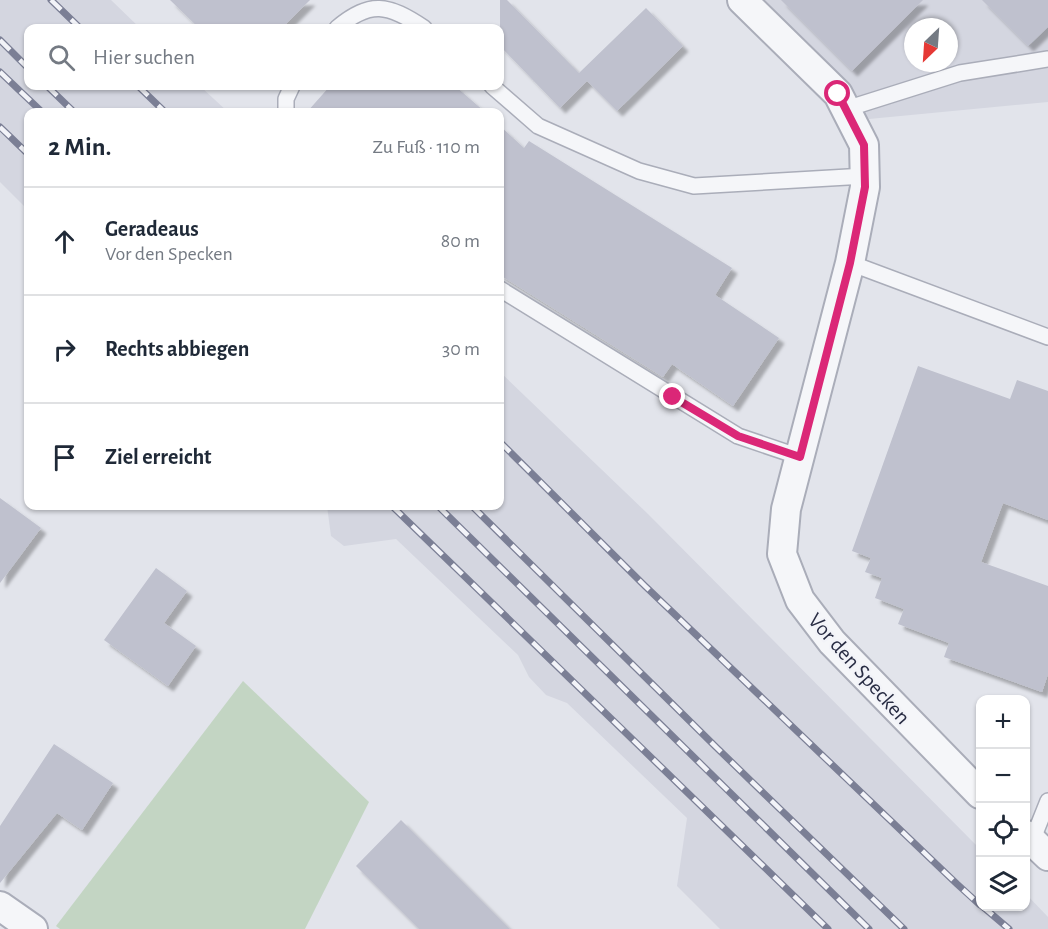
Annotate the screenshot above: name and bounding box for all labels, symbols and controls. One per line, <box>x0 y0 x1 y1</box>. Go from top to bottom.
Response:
north arrow <box>904 18 958 72</box>
search box <box>24 24 504 90</box>
icon: search <box>45 41 78 74</box>
text: Hier suchen <box>93 46 195 68</box>
route start <box>824 80 850 106</box>
text: 2 Min. <box>48 134 111 160</box>
text: Zu Fuß · 110 m <box>372 137 480 157</box>
text: Geradeaus <box>105 218 199 240</box>
icon: ahead <box>48 225 81 258</box>
text: 80 m <box>441 231 480 251</box>
text: Vor den Specken <box>105 244 233 264</box>
icon: right <box>48 333 81 366</box>
text: Rechts abbiegen <box>105 338 249 360</box>
text: 30 m <box>442 339 480 359</box>
route end <box>659 383 685 409</box>
icon: arrive <box>48 441 81 474</box>
text: Ziel erreicht <box>105 446 212 468</box>
street label: Vor den Specken <box>804 609 914 728</box>
map controls <box>976 695 1030 911</box>
button: + <box>976 695 1030 749</box>
button: − <box>976 749 1030 803</box>
button: locate <box>976 803 1030 857</box>
button: layers <box>976 857 1030 911</box>

